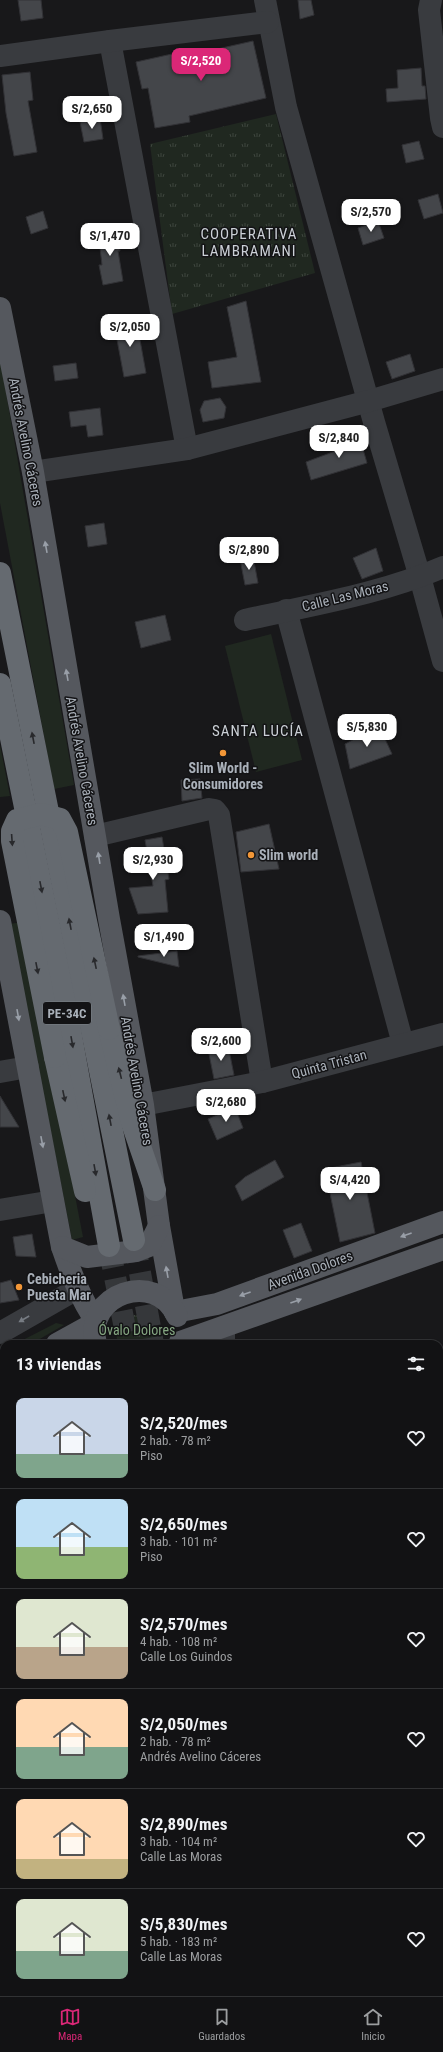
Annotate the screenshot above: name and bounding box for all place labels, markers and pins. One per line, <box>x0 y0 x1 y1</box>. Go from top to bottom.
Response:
pin: S/2,520 <box>164 48 238 82</box>
pin: S/2,650 <box>55 96 129 130</box>
pin: S/2,570 <box>334 199 408 233</box>
pin: S/1,470 <box>73 223 147 257</box>
pin: S/2,050 <box>93 314 167 348</box>
pin: S/2,840 <box>302 425 376 459</box>
pin: S/2,890 <box>212 537 286 571</box>
pin: S/5,830 <box>330 714 404 748</box>
marker: Slim World - Consumidores <box>218 748 228 758</box>
place label: Slim World - Consumidores <box>183 760 263 792</box>
pin: S/2,930 <box>116 847 190 881</box>
place label: Slim world <box>259 847 318 863</box>
marker: Slim world <box>246 850 256 860</box>
pin: S/1,490 <box>127 924 201 958</box>
pin: S/2,600 <box>184 1028 258 1062</box>
pin: S/2,680 <box>189 1089 263 1123</box>
pin: S/4,420 <box>313 1167 387 1201</box>
place label: Cebicheria Puesta Mar <box>27 1271 91 1303</box>
marker: Cebicheria Puesta Mar <box>14 1282 24 1292</box>

